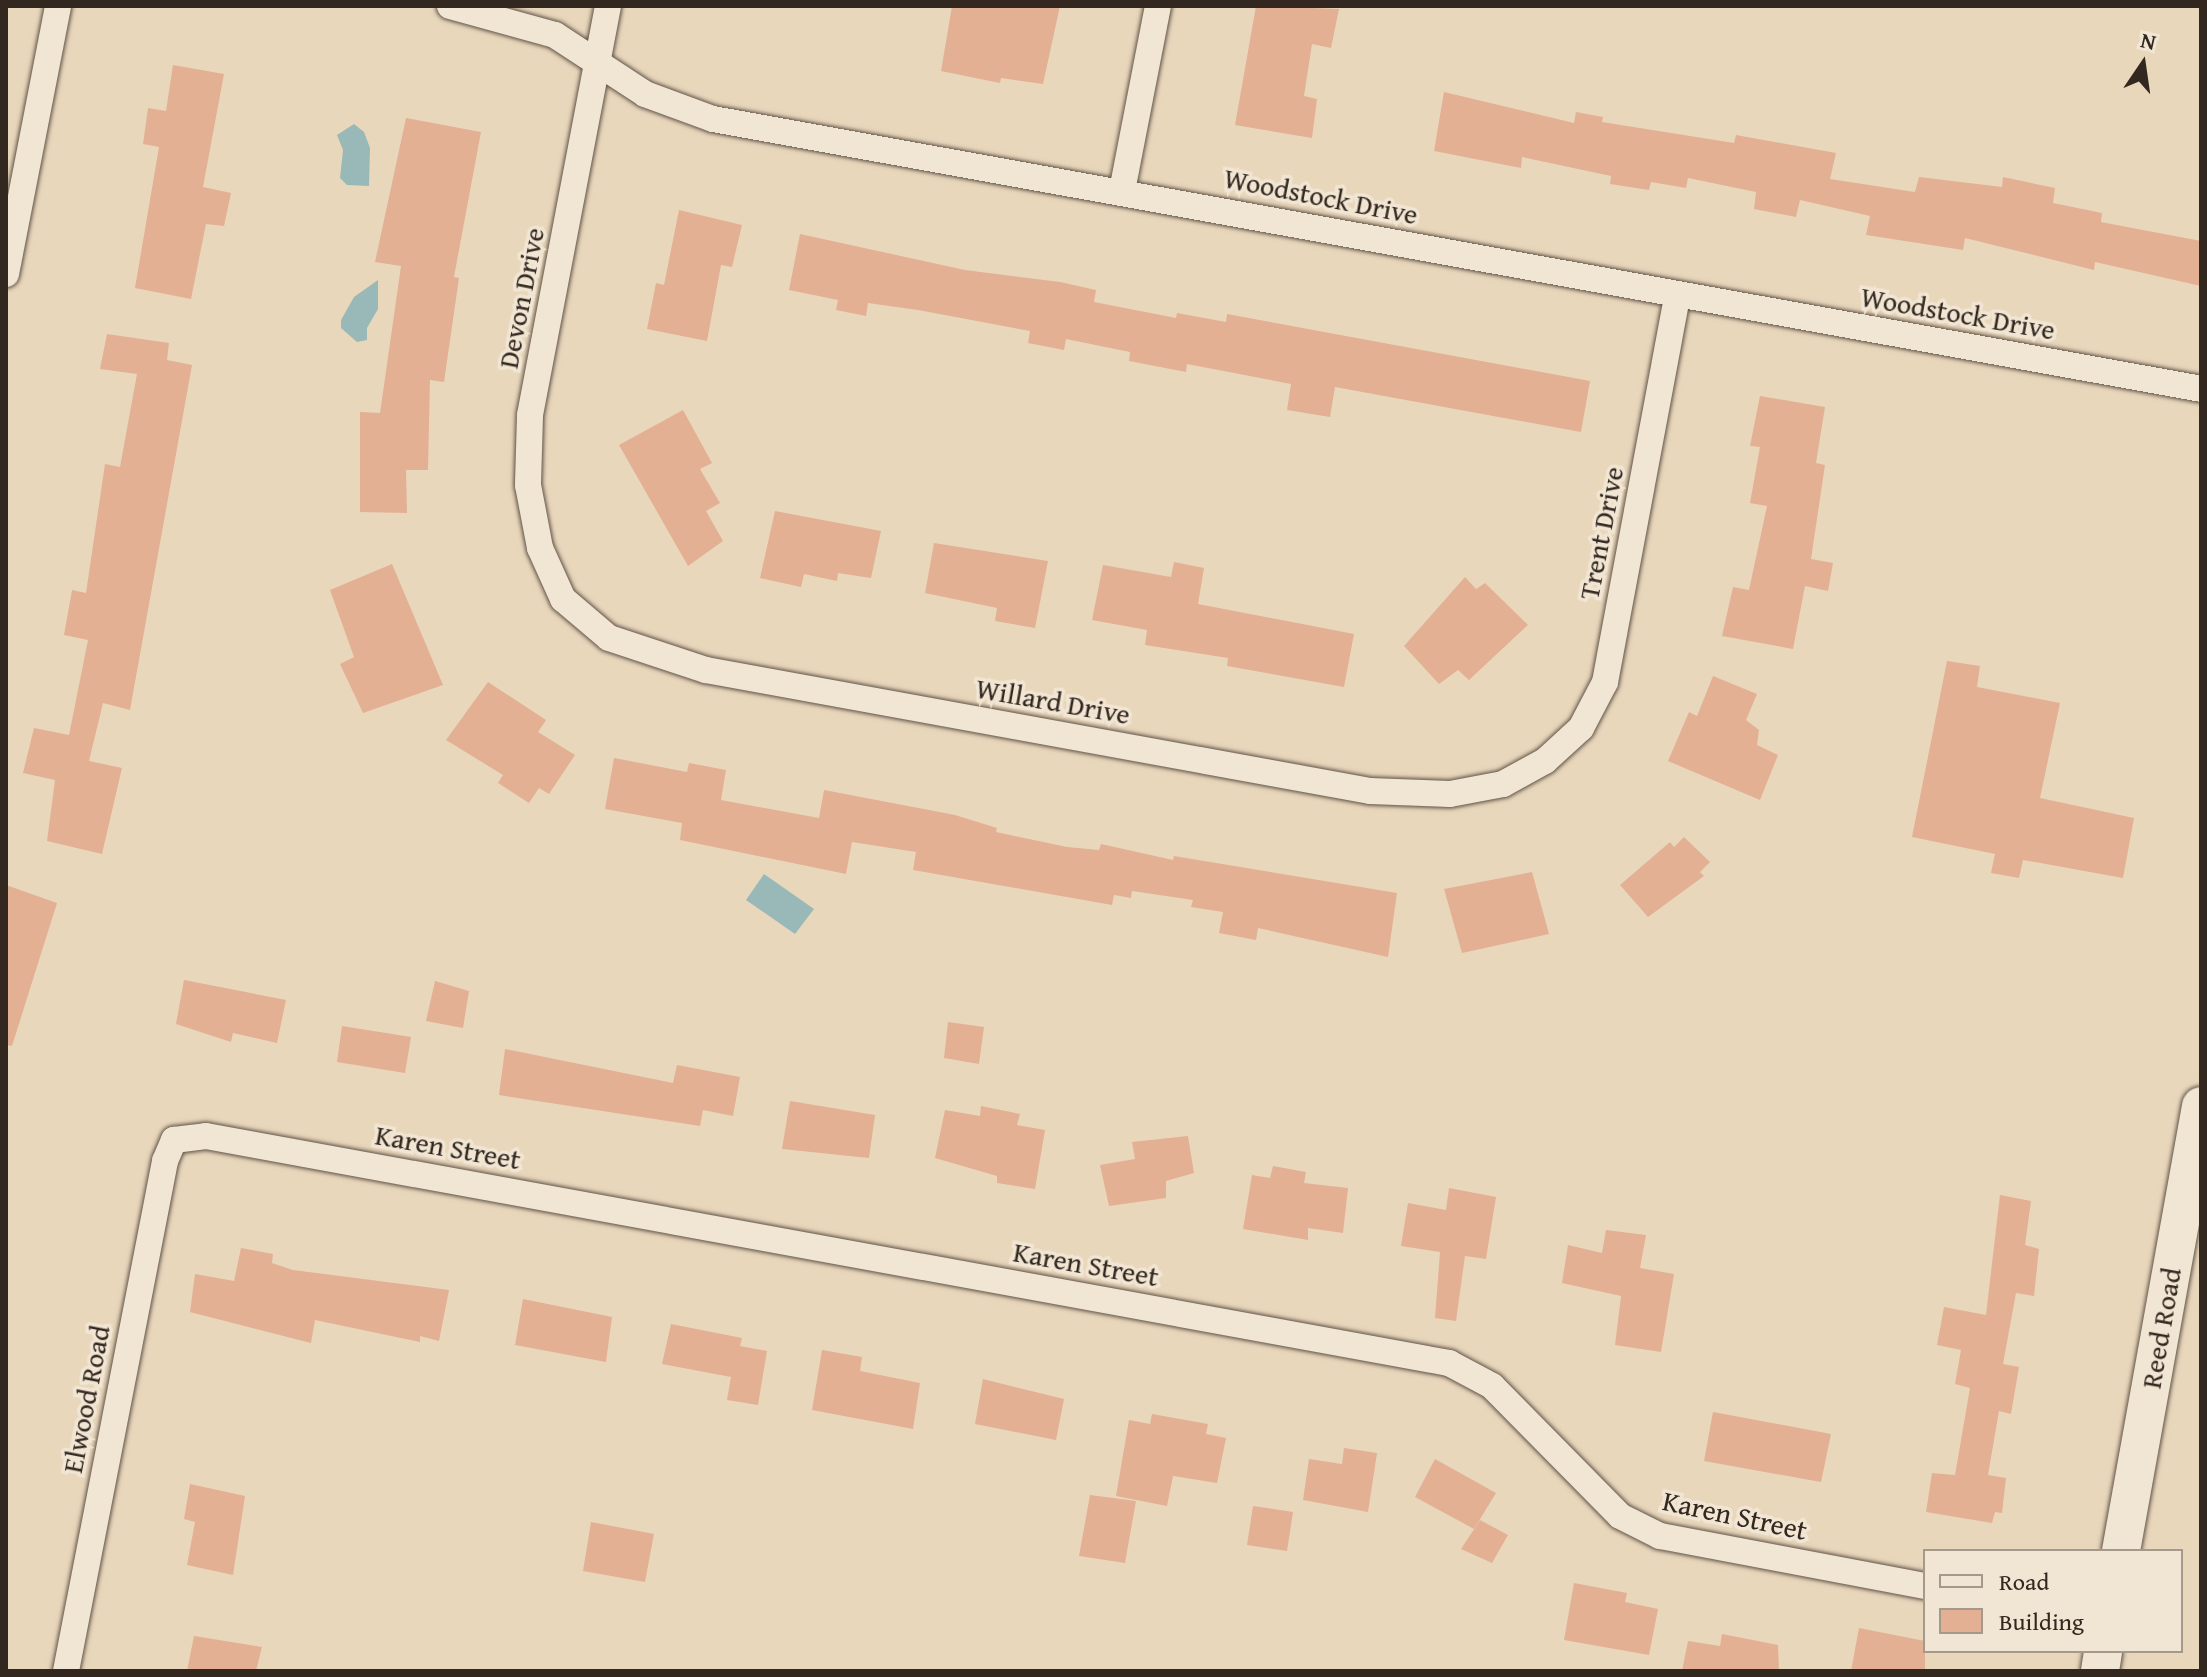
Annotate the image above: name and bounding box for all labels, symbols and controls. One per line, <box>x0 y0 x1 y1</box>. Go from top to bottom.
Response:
text: N <box>2138 23 2159 58</box>
north arrow <box>2103 24 2183 104</box>
street label: Woodstock Drive <box>1221 161 1421 231</box>
street label: Devon Drive <box>491 225 551 371</box>
street label: Woodstock Drive <box>1858 279 2058 347</box>
street label: Trent Drive <box>1572 464 1630 602</box>
street label: Willard Drive <box>973 671 1133 731</box>
street label: Karen Street <box>373 1118 523 1176</box>
street label: Karen Street <box>1011 1235 1161 1293</box>
street label: Reed Road <box>2134 1265 2188 1391</box>
street label: Elwood Road <box>55 1322 117 1476</box>
street label: Karen Street <box>1660 1483 1810 1547</box>
legend <box>1923 1549 2183 1653</box>
text: Road <box>1999 1564 2049 1599</box>
text: Building <box>1999 1604 2084 1639</box>

